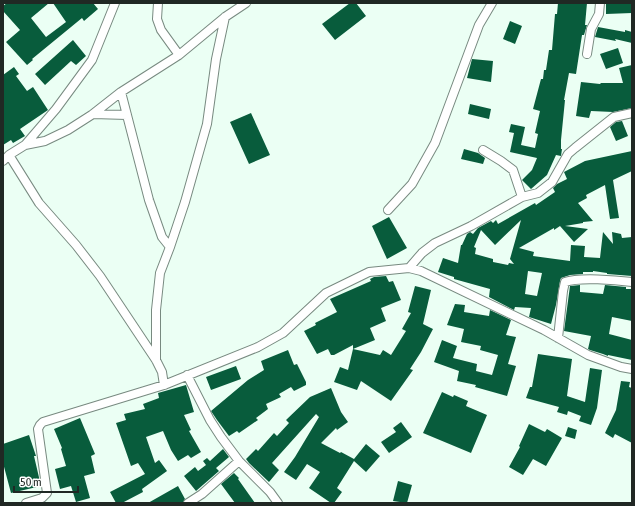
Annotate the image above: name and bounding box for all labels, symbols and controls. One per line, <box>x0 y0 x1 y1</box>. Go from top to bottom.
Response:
scale bar <box>14 468 78 494</box>
text: 50 m <box>20 475 42 489</box>

